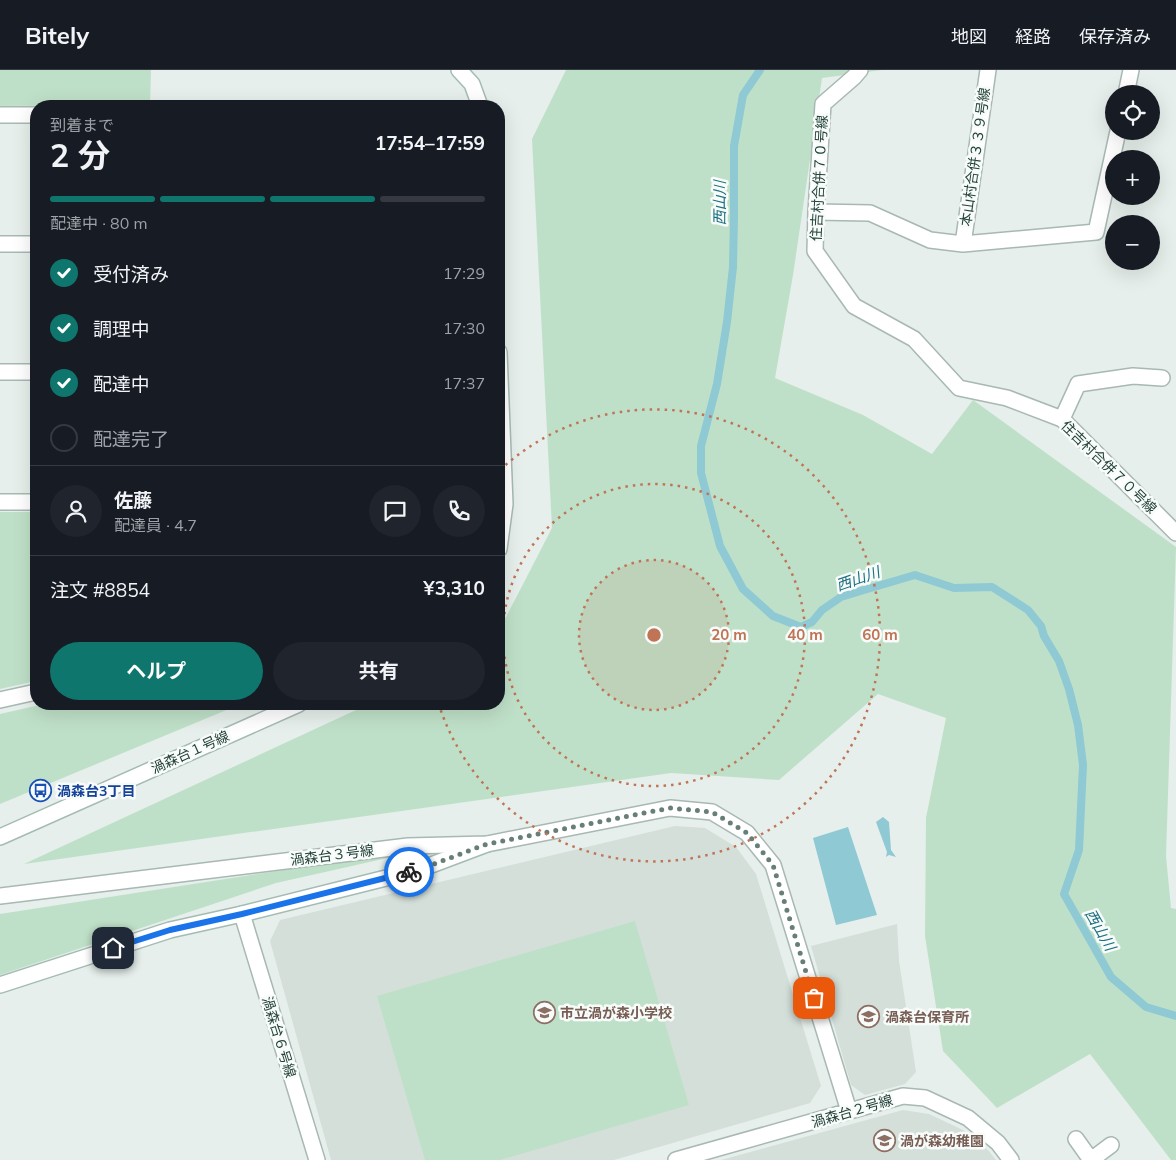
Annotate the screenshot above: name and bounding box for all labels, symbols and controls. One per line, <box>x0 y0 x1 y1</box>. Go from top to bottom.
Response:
text: Bitely <box>25 20 89 50</box>
text: 地図 <box>951 25 987 48</box>
text: 経路 <box>1015 25 1051 48</box>
text: 保存済み <box>1079 25 1151 48</box>
map controls <box>1105 85 1160 270</box>
button: locate <box>1105 85 1160 140</box>
street label: 本山村合併３３９号線 <box>956 86 994 228</box>
text: 到着まで <box>50 115 114 135</box>
street label: 住吉村合併７０号線 <box>807 115 831 241</box>
text: 17:54–17:59 <box>375 131 485 155</box>
text: 2 分 <box>50 135 110 175</box>
button: + <box>1105 150 1160 205</box>
water label: 西山川 <box>710 179 729 226</box>
text: 配達中 · 80 m <box>50 213 147 233</box>
button: − <box>1105 215 1160 270</box>
icon: check <box>50 259 78 287</box>
text: 受付済み <box>93 262 169 286</box>
text: 17:29 <box>443 263 485 283</box>
icon: check <box>50 314 78 342</box>
text: 調理中 <box>93 317 150 341</box>
text: 17:30 <box>443 318 485 338</box>
icon: check <box>50 369 78 397</box>
text: 配達中 <box>93 372 150 396</box>
text: 17:37 <box>443 373 485 393</box>
street label: 住吉村合併７０号線 <box>1057 417 1161 517</box>
text: 配達完了 <box>93 427 169 451</box>
button: person <box>50 485 102 537</box>
button: chat <box>369 485 421 537</box>
button: phone <box>433 485 485 537</box>
text: 佐藤 <box>114 488 152 512</box>
text: 配達員 · 4.7 <box>114 515 197 535</box>
water label: 西山川 <box>833 562 884 595</box>
text: ¥3,310 <box>423 576 485 600</box>
text: 注文 #8854 <box>50 578 150 602</box>
text: 20 m <box>711 625 747 644</box>
text: 40 m <box>787 625 823 644</box>
text: 60 m <box>862 625 898 644</box>
centre of rings <box>645 626 663 644</box>
button: ヘルプ <box>50 642 263 700</box>
button: 共有 <box>273 642 485 700</box>
street label: 渦森台１号線 <box>148 727 232 777</box>
bus stop icon: 渦森台3丁目 <box>29 779 53 803</box>
place label: 渦森台3丁目 <box>57 782 135 800</box>
street label: 渦森台３号線 <box>289 841 375 869</box>
courier <box>384 847 434 897</box>
icon: bike <box>395 858 423 886</box>
water label: 西山川 <box>1081 906 1121 956</box>
pin <box>92 927 134 969</box>
icon: home <box>99 934 127 962</box>
pin <box>793 977 835 1019</box>
icon: bag <box>800 984 828 1012</box>
street label: 渦森台６号線 <box>258 994 300 1080</box>
school or university icon: 市立渦が森小学校 <box>532 1001 556 1025</box>
place label: 市立渦が森小学校 <box>560 1004 672 1022</box>
school or university icon: 渦森台保育所 <box>857 1005 881 1029</box>
place label: 渦森台保育所 <box>885 1008 969 1026</box>
street label: 渦森台２号線 <box>809 1091 895 1131</box>
school or university icon: 渦が森幼稚園 <box>872 1129 896 1153</box>
place label: 渦が森幼稚園 <box>900 1132 984 1150</box>

